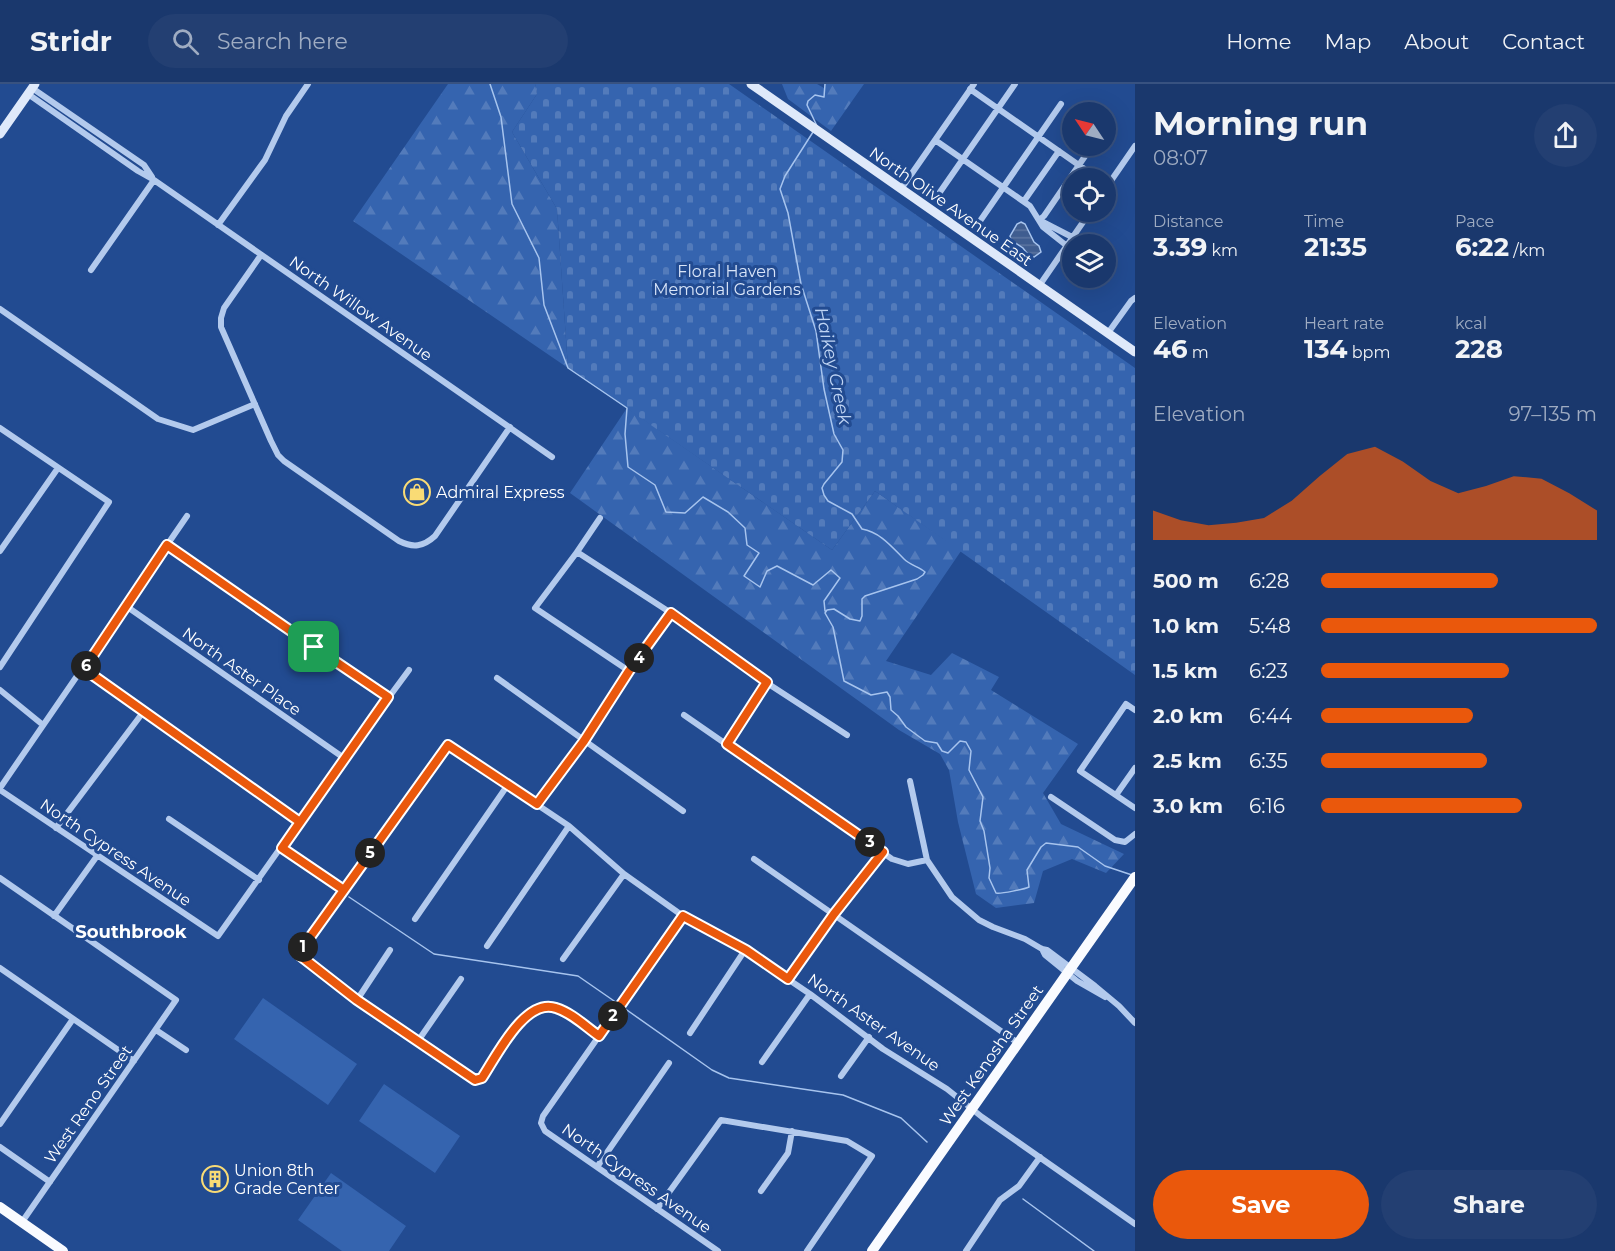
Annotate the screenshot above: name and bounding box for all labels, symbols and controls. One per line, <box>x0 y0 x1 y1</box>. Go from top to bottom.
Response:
search box <box>148 14 568 68</box>
text: Stridr <box>30 24 112 58</box>
icon: search <box>169 25 202 58</box>
text: Search here <box>217 28 348 55</box>
text: Home <box>1226 29 1291 54</box>
text: Map <box>1324 29 1371 54</box>
text: About <box>1404 29 1469 54</box>
text: Contact <box>1502 29 1585 54</box>
north arrow <box>1062 102 1116 156</box>
map controls <box>1062 102 1116 288</box>
text: Morning run <box>1153 103 1368 143</box>
button: share <box>1534 104 1597 167</box>
street label: North Olive Avenue East <box>866 143 1036 270</box>
text: 08:07 <box>1153 146 1208 170</box>
button: locate <box>1062 168 1116 222</box>
text: Distance <box>1153 212 1223 231</box>
text: Time <box>1304 212 1344 231</box>
text: Pace <box>1455 212 1494 231</box>
text: 3.39 <box>1153 231 1207 263</box>
text: 21:35 <box>1304 231 1367 263</box>
text: 6:22 <box>1455 231 1509 263</box>
button: layers <box>1062 234 1116 288</box>
text: km <box>1207 241 1238 260</box>
text: /km <box>1509 241 1545 260</box>
street label: North Willow Avenue <box>286 252 436 365</box>
park label: Floral Haven Memorial Gardens <box>653 262 801 299</box>
water label: Haikey Creek <box>810 305 856 428</box>
text: Elevation <box>1153 314 1227 333</box>
text: Heart rate <box>1304 314 1384 333</box>
text: kcal <box>1455 314 1487 333</box>
text: 46 <box>1153 333 1187 365</box>
text: 134 <box>1304 333 1348 365</box>
text: 228 <box>1455 333 1503 365</box>
text: m <box>1187 343 1209 362</box>
text: bpm <box>1348 343 1390 362</box>
text: Elevation <box>1153 402 1245 426</box>
text: 97–135 m <box>1508 402 1597 426</box>
shop icon: Admiral Express <box>402 477 432 507</box>
place label: Admiral Express <box>436 483 565 502</box>
text: 500 m <box>1153 569 1219 593</box>
text: 6:28 <box>1249 569 1290 593</box>
text: 1.0 km <box>1153 614 1219 638</box>
text: 5:48 <box>1249 614 1291 638</box>
pin <box>288 621 339 672</box>
street label: North Aster Place <box>179 623 305 720</box>
icon: arrive <box>297 630 330 663</box>
pin: 4 <box>624 643 654 673</box>
text: 4 <box>633 648 645 667</box>
pin: 6 <box>71 651 101 681</box>
text: 6 <box>81 656 91 675</box>
text: 1.5 km <box>1153 659 1218 683</box>
text: 6:23 <box>1249 659 1288 683</box>
text: 2.0 km <box>1153 704 1223 728</box>
text: 6:44 <box>1249 704 1292 728</box>
text: 2.5 km <box>1153 749 1222 773</box>
text: 6:35 <box>1249 749 1288 773</box>
text: 3.0 km <box>1153 794 1223 818</box>
text: 6:16 <box>1249 794 1285 818</box>
street label: North Cypress Avenue <box>37 795 195 910</box>
pin: 3 <box>855 827 885 857</box>
text: 3 <box>865 832 875 851</box>
pin: 5 <box>355 838 385 868</box>
text: 5 <box>365 843 375 862</box>
district label: Southbrook <box>75 921 187 943</box>
pin: 1 <box>288 932 318 962</box>
text: 1 <box>300 937 306 956</box>
street label: North Aster Avenue <box>804 970 944 1075</box>
street label: West Kenosha Street <box>936 981 1047 1129</box>
pin: 2 <box>598 1001 628 1031</box>
text: 2 <box>608 1006 618 1025</box>
street label: West Reno Street <box>41 1041 137 1167</box>
street label: North Cypress Avenue <box>558 1120 715 1237</box>
place label: Union 8th Grade Center <box>234 1161 340 1198</box>
building icon: Union 8th Grade Center <box>200 1164 230 1194</box>
button: Save <box>1153 1170 1369 1239</box>
button: Share <box>1381 1170 1597 1239</box>

